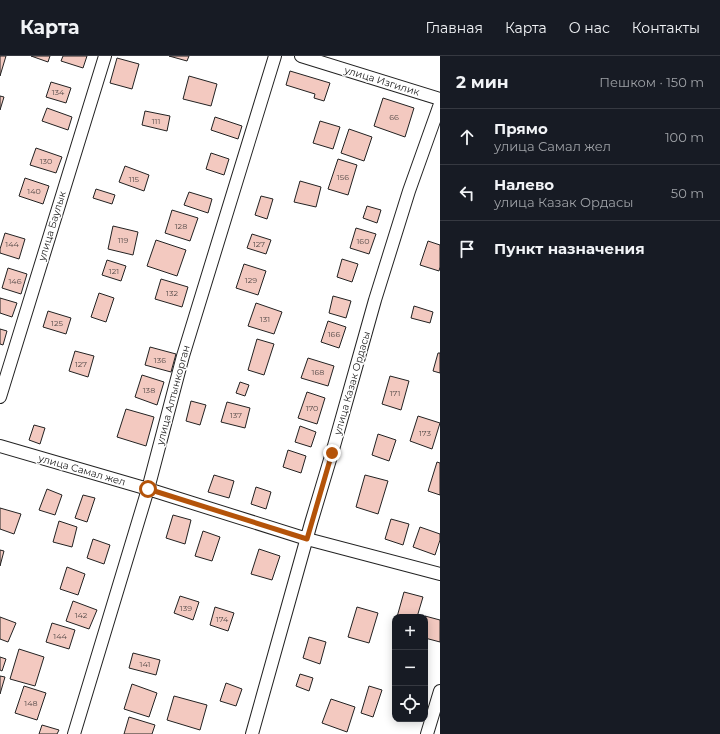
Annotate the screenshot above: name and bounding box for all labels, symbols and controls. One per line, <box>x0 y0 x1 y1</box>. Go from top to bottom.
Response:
text: Карта <box>20 16 80 39</box>
text: Главная <box>425 19 483 37</box>
text: Карта <box>505 19 547 37</box>
text: О нас <box>569 19 610 37</box>
text: Контакты <box>632 19 700 37</box>
street label: улица Изгилик <box>342 63 421 99</box>
text: 2 мин <box>456 72 509 92</box>
text: Пешком · 150 m <box>599 74 704 90</box>
house number: 134 <box>52 87 65 97</box>
house number: 66 <box>389 112 399 122</box>
house number: 111 <box>152 116 160 126</box>
text: Прямо <box>494 119 548 138</box>
icon: ahead <box>456 126 478 148</box>
text: 100 m <box>665 129 704 145</box>
text: улица Самал жел <box>494 138 611 154</box>
house number: 130 <box>40 156 52 166</box>
house number: 156 <box>337 172 349 182</box>
house number: 115 <box>129 174 140 184</box>
text: Налево <box>494 175 554 194</box>
icon: left <box>456 182 478 204</box>
text: 50 m <box>671 185 704 201</box>
house number: 140 <box>27 186 41 196</box>
street label: улица Баулык <box>35 189 69 263</box>
text: улица Казак Ордасы <box>494 194 633 210</box>
house number: 128 <box>175 221 187 231</box>
house number: 119 <box>118 235 128 245</box>
house number: 160 <box>356 236 370 246</box>
icon: arrive <box>456 238 478 260</box>
house number: 144 <box>5 239 19 249</box>
house number: 127 <box>253 239 265 249</box>
text: Пункт назначения <box>494 239 645 258</box>
house number: 121 <box>109 266 119 276</box>
house number: 129 <box>245 275 257 285</box>
house number: 146 <box>8 276 22 286</box>
house number: 132 <box>166 288 178 298</box>
house number: 131 <box>260 314 270 324</box>
house number: 125 <box>51 318 63 328</box>
house number: 166 <box>328 329 340 339</box>
street label: улица Казак Ордасы <box>331 330 373 437</box>
street label: улица Алтынкорган <box>153 344 193 447</box>
house number: 136 <box>154 355 166 365</box>
house number: 127 <box>75 359 87 369</box>
house number: 168 <box>312 367 324 377</box>
house number: 138 <box>143 385 155 395</box>
house number: 171 <box>390 388 400 398</box>
house number: 170 <box>306 403 318 413</box>
house number: 137 <box>230 410 242 420</box>
house number: 173 <box>419 428 432 438</box>
route end <box>323 444 341 462</box>
street label: улица Самал жел <box>36 451 127 489</box>
route start <box>139 480 157 498</box>
house number: 139 <box>180 603 192 613</box>
house number: 142 <box>75 610 88 620</box>
house number: 174 <box>216 614 229 624</box>
map controls <box>392 614 428 722</box>
button: + <box>392 614 428 650</box>
house number: 144 <box>53 631 67 641</box>
button: − <box>392 650 428 686</box>
house number: 141 <box>140 659 150 669</box>
button: locate <box>392 686 428 722</box>
house number: 148 <box>24 698 38 708</box>

